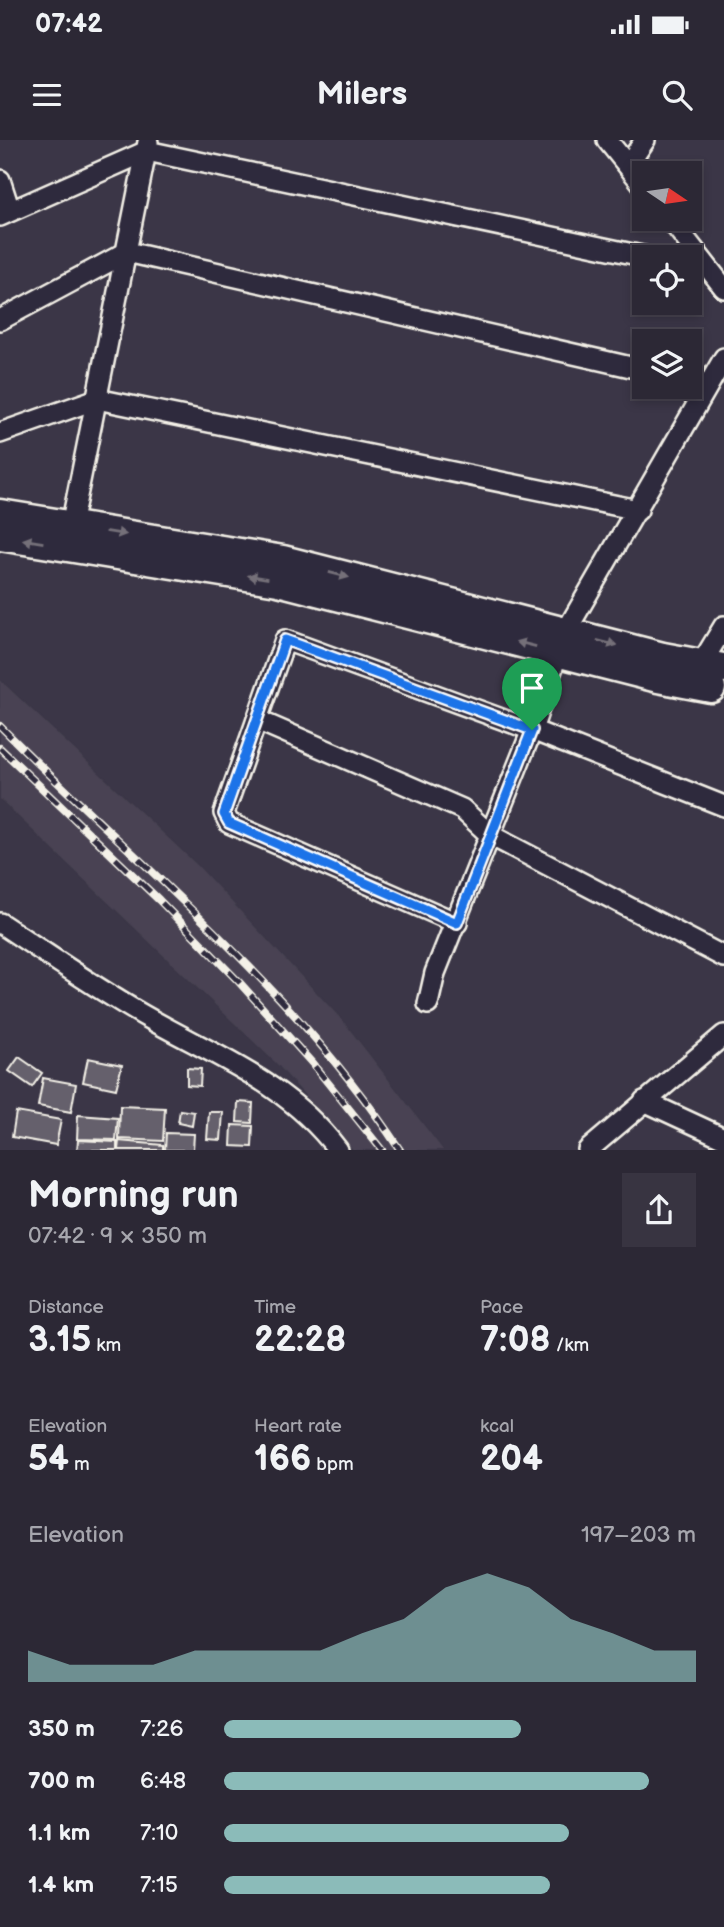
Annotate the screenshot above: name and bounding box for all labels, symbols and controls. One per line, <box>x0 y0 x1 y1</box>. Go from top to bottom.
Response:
text: 07:42 <box>35 9 103 40</box>
text: Milers <box>317 75 407 114</box>
icon: menu <box>28 76 66 114</box>
icon: search <box>658 76 696 114</box>
north arrow <box>632 161 702 231</box>
map controls <box>632 161 702 399</box>
button: locate <box>632 245 702 315</box>
button: layers <box>632 329 702 399</box>
one-way arrow <box>105 528 127 539</box>
one-way arrow <box>22 535 44 546</box>
one-way arrow <box>328 570 350 581</box>
one-way arrow <box>247 571 269 582</box>
one-way arrow <box>515 638 537 649</box>
one-way arrow <box>596 638 618 649</box>
pin <box>502 658 562 730</box>
icon: arrive <box>513 669 551 707</box>
text: Morning run <box>28 1173 239 1218</box>
button: share <box>622 1173 696 1247</box>
text: 07:42 · 9 × 350 m <box>28 1222 207 1250</box>
text: Distance <box>28 1296 104 1319</box>
text: Time <box>254 1296 296 1319</box>
text: Pace <box>480 1296 523 1319</box>
text: 3.15 <box>28 1319 91 1362</box>
text: 22:28 <box>254 1319 346 1362</box>
text: 7:08 <box>480 1319 551 1362</box>
text: km <box>91 1334 121 1357</box>
text: /km <box>551 1334 589 1357</box>
text: Elevation <box>28 1415 107 1438</box>
text: Heart rate <box>254 1415 342 1438</box>
text: kcal <box>480 1415 514 1438</box>
text: 54 <box>28 1438 69 1481</box>
text: 166 <box>254 1438 311 1481</box>
text: 204 <box>480 1438 543 1481</box>
text: m <box>69 1453 90 1476</box>
text: bpm <box>311 1453 354 1476</box>
text: Elevation <box>28 1521 124 1549</box>
text: 197–203 m <box>581 1521 696 1549</box>
text: 350 m <box>28 1715 95 1743</box>
text: 7:26 <box>140 1715 184 1743</box>
text: 700 m <box>28 1767 95 1795</box>
text: 6:48 <box>140 1767 186 1795</box>
text: 1.1 km <box>28 1819 90 1847</box>
text: 7:10 <box>140 1819 178 1847</box>
text: 1.4 km <box>28 1871 94 1899</box>
text: 7:15 <box>140 1871 178 1899</box>

